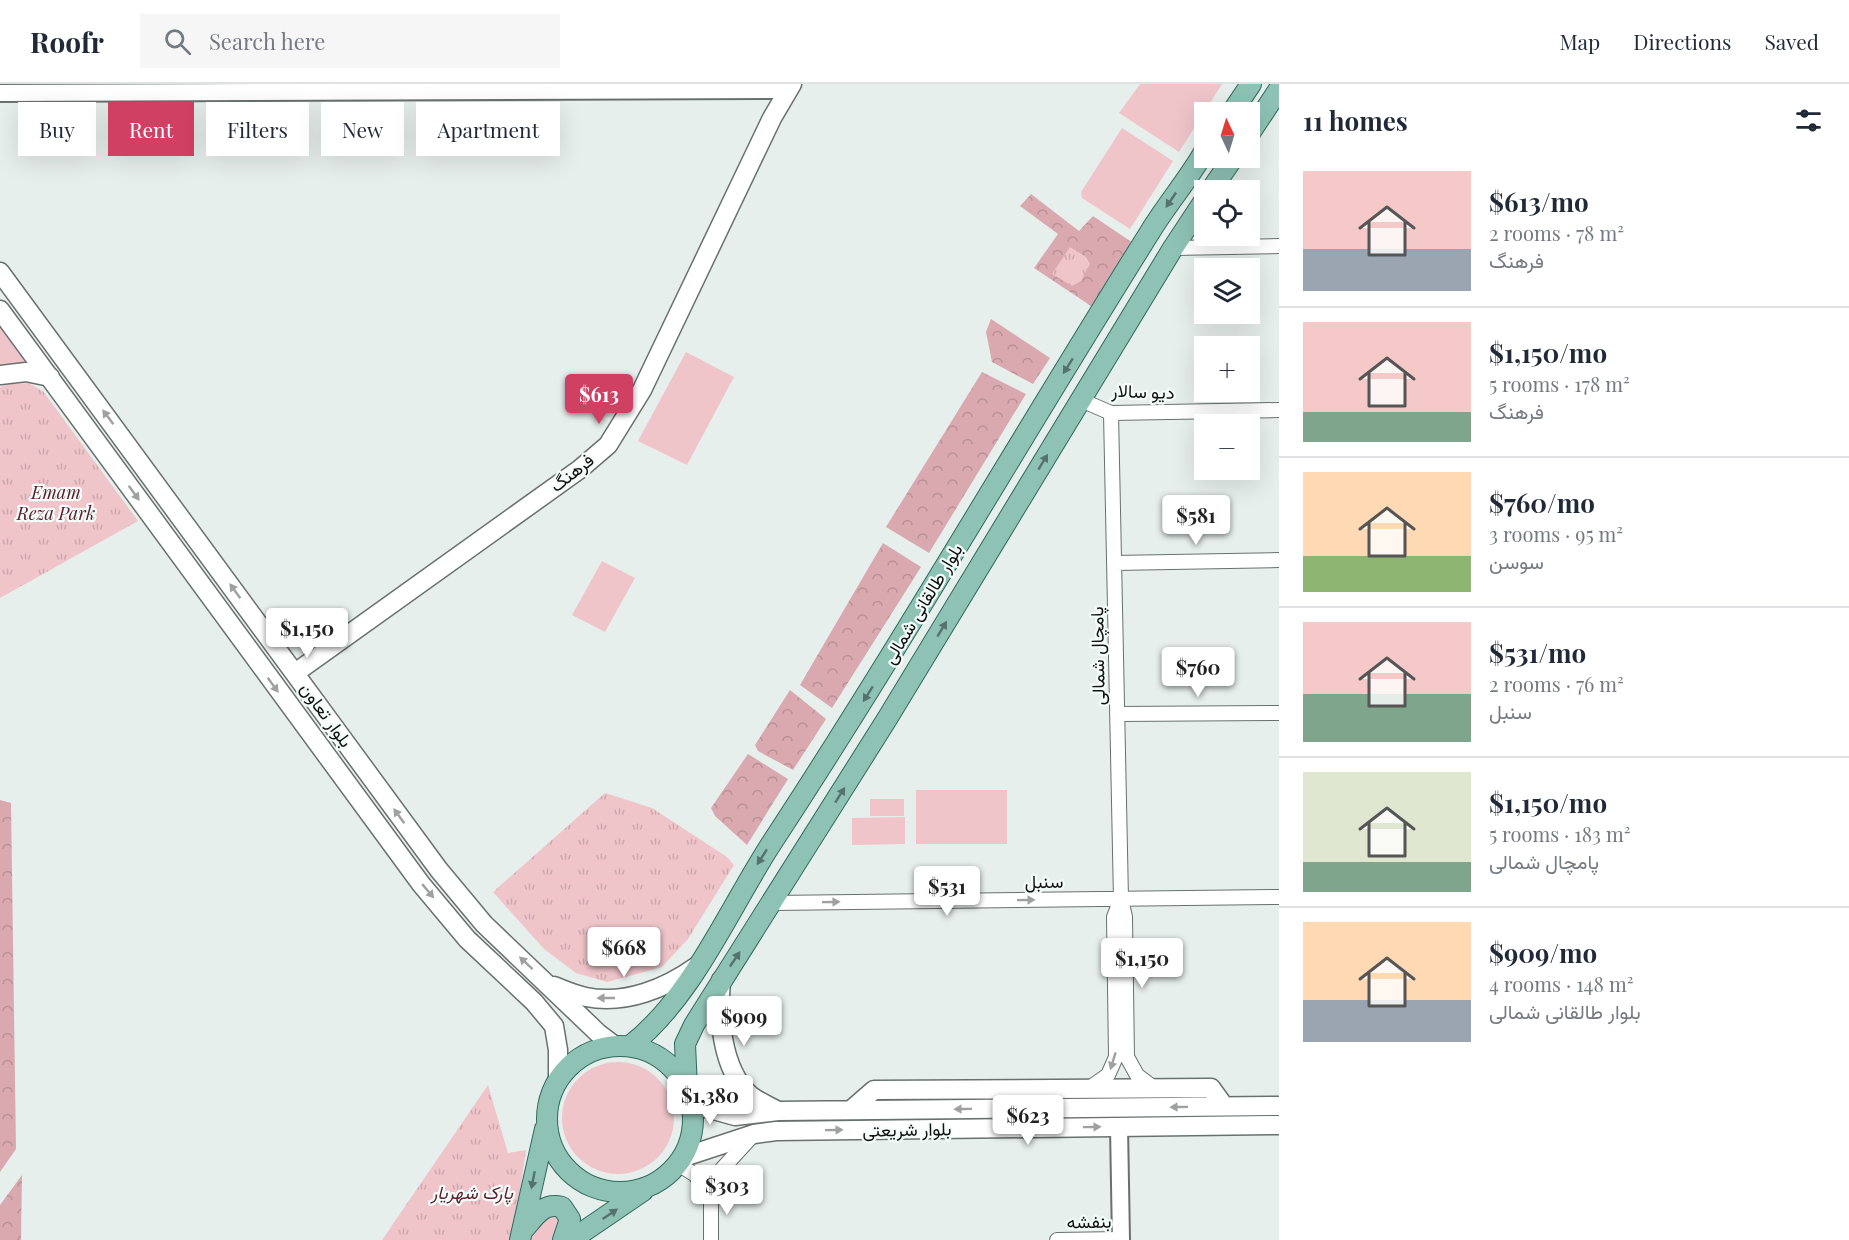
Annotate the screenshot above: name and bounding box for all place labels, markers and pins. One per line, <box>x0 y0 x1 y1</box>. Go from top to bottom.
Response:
pin: $613 <box>563 374 635 425</box>
pin: $581 <box>1160 495 1232 546</box>
pin: $1,150 <box>258 608 356 659</box>
pin: $760 <box>1162 647 1234 698</box>
pin: $531 <box>911 866 983 917</box>
pin: $668 <box>588 927 660 978</box>
pin: $1,150 <box>1093 938 1191 989</box>
pin: $909 <box>708 996 780 1047</box>
pin: $1,380 <box>661 1075 759 1126</box>
pin: $623 <box>992 1095 1064 1146</box>
pin: $303 <box>691 1165 763 1216</box>

